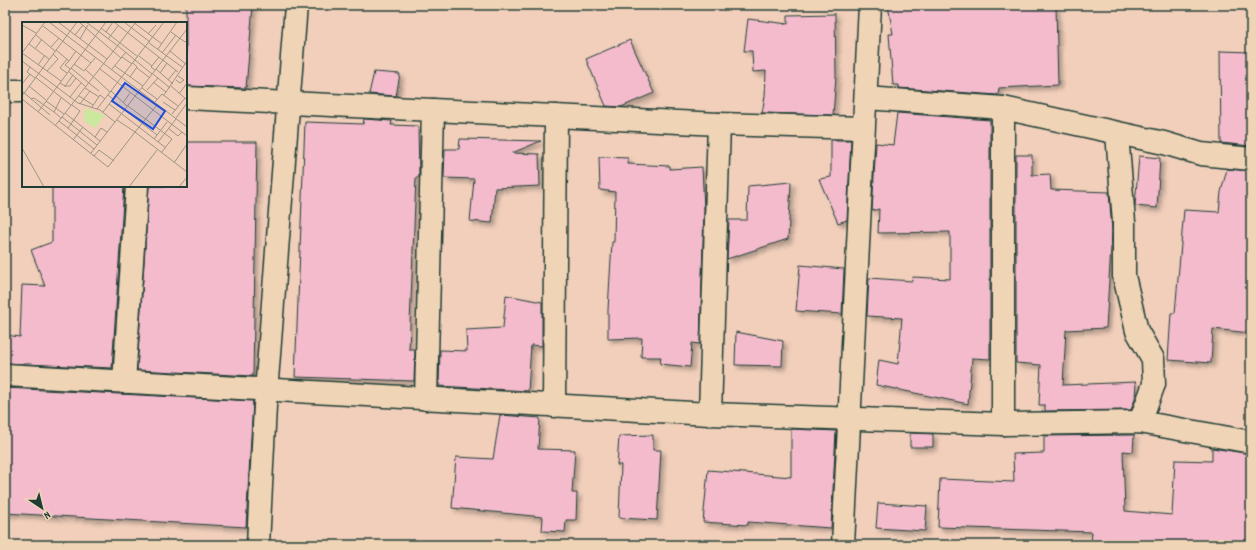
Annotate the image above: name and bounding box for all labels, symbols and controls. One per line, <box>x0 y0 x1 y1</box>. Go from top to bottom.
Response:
inset map <box>22 22 187 187</box>
north arrow <box>22 488 62 528</box>
text: N <box>39 506 53 523</box>

